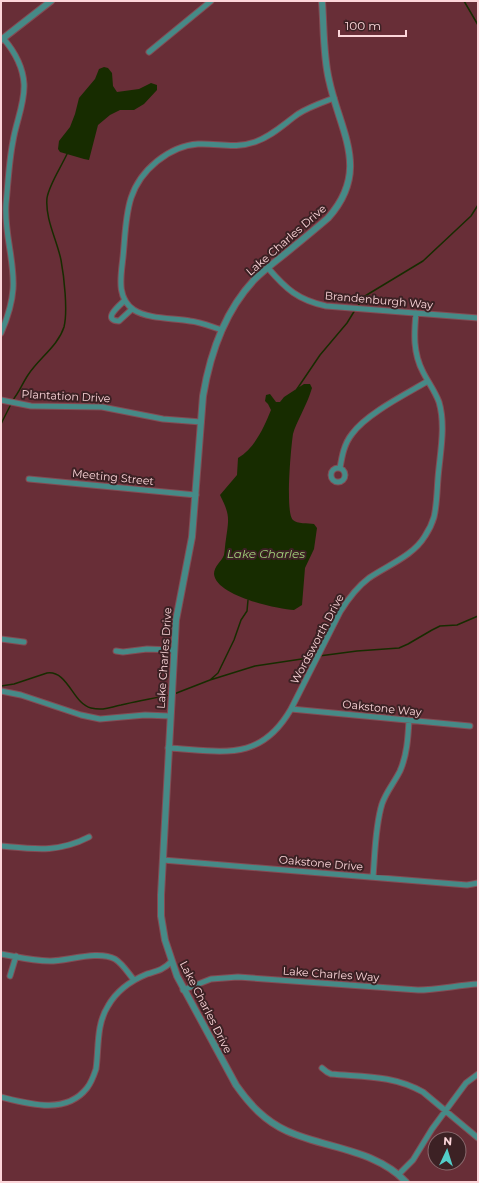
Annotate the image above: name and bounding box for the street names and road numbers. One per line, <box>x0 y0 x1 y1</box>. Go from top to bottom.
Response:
street label: Lake Charles Drive <box>243 201 329 279</box>
street label: Brandenburgh Way <box>324 288 434 312</box>
street label: Plantation Drive <box>21 387 111 405</box>
street label: Meeting Street <box>71 466 155 488</box>
street label: Wordsworth Drive <box>287 591 347 686</box>
street label: Lake Charles Drive <box>153 607 175 709</box>
street label: Oakstone Way <box>342 697 422 719</box>
street label: Oakstone Drive <box>278 852 364 874</box>
street label: Lake Charles Drive <box>177 959 235 1056</box>
street label: Lake Charles Way <box>282 964 380 984</box>

